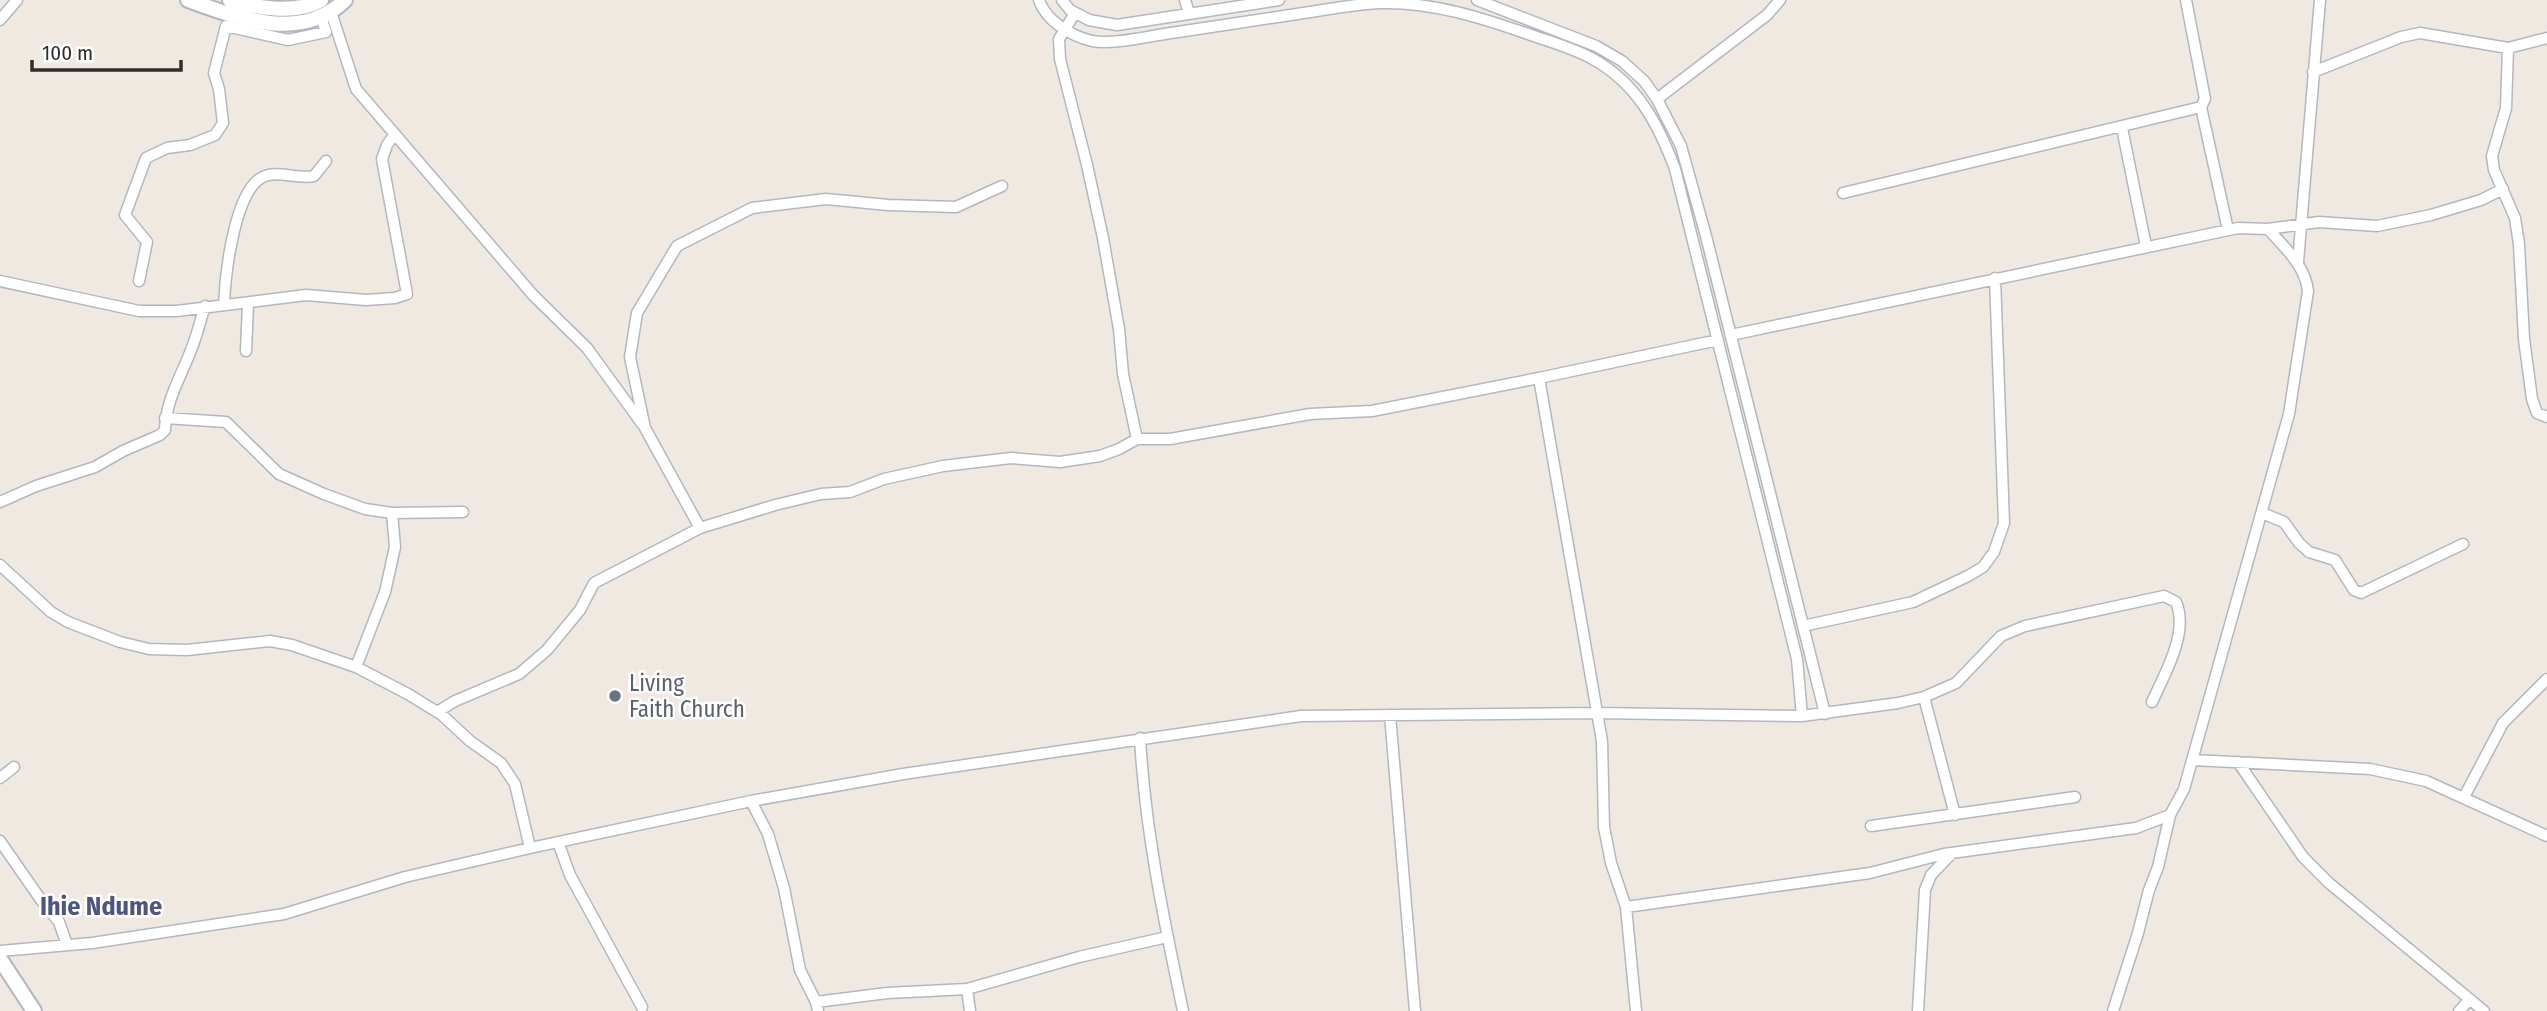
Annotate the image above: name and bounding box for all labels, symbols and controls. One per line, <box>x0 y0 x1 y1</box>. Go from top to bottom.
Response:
scale bar <box>32 28 180 72</box>
text: 100 m <box>42 40 93 66</box>
place label: Living Faith Church <box>629 669 745 723</box>
marker: Living Faith Church <box>607 688 623 704</box>
district label: Ihie Ndume <box>40 891 162 922</box>

